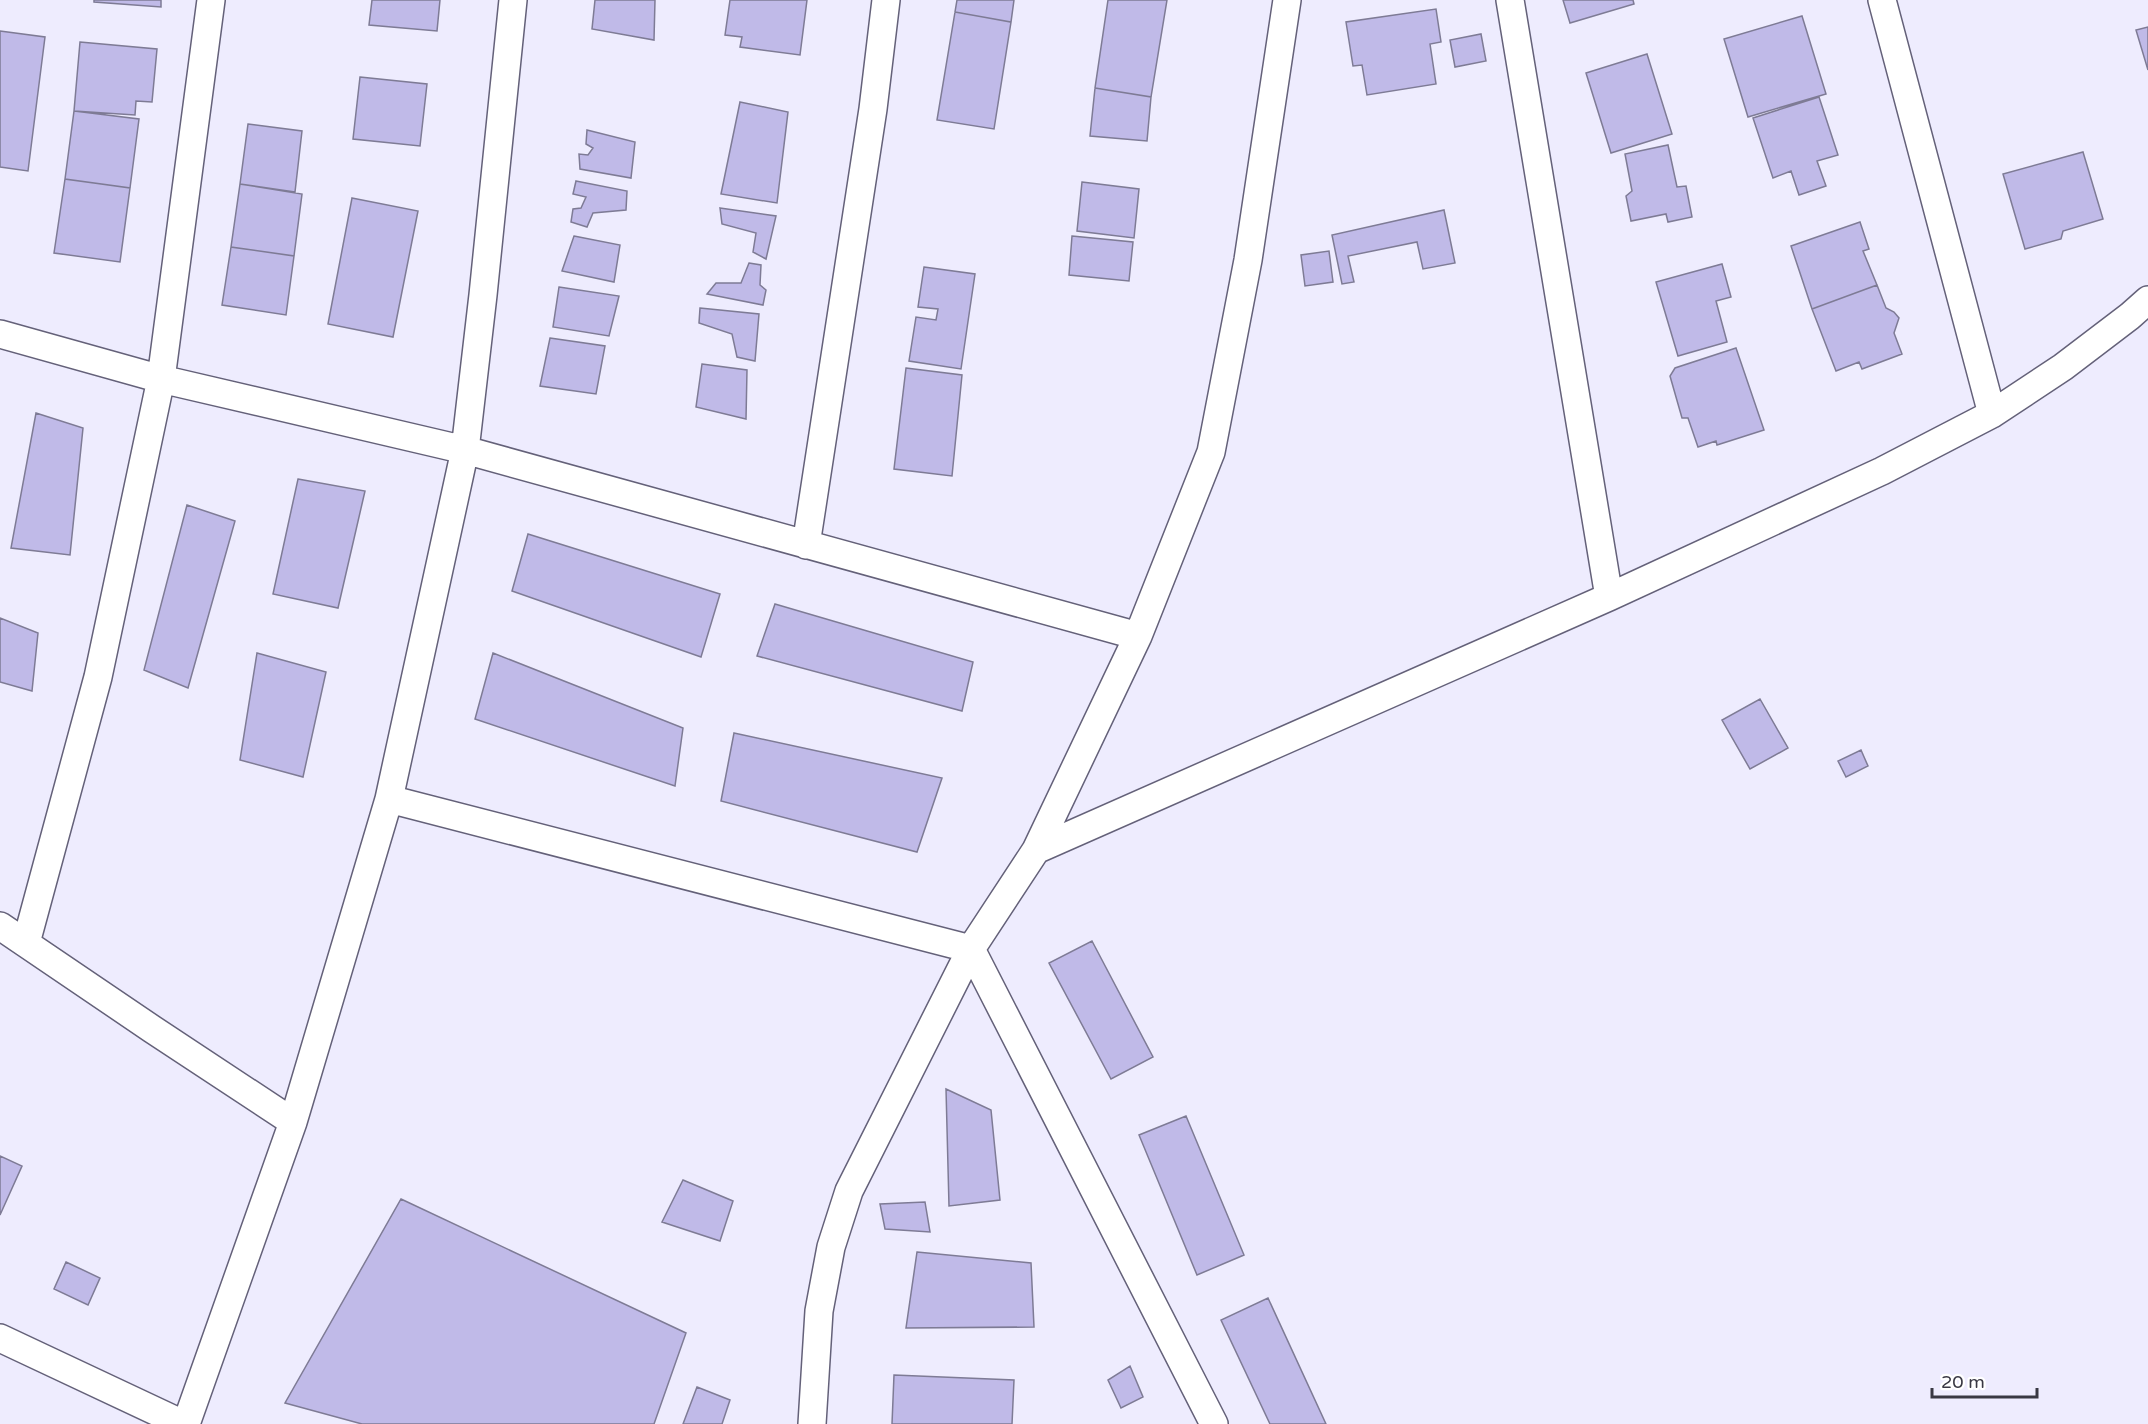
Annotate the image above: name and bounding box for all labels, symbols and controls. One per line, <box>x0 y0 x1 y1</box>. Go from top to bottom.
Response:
scale bar <box>1932 1361 2037 1399</box>
text: 20 m <box>1941 1371 1985 1393</box>

